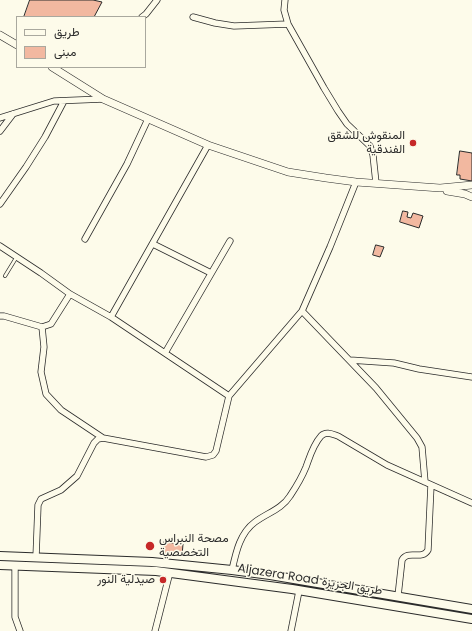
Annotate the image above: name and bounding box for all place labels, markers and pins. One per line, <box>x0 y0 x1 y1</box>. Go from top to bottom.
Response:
place label: المنقوش للشقق الفندقية <box>328 129 405 157</box>
marker: المنقوش للشقق الفندقية <box>408 138 418 148</box>
place label: مصحة النبراس التخصصية <box>159 532 229 560</box>
marker: مصحة النبراس التخصصية <box>144 540 156 552</box>
place label: صيدلية النور <box>97 573 155 587</box>
marker: صيدلية النور <box>158 575 168 585</box>

